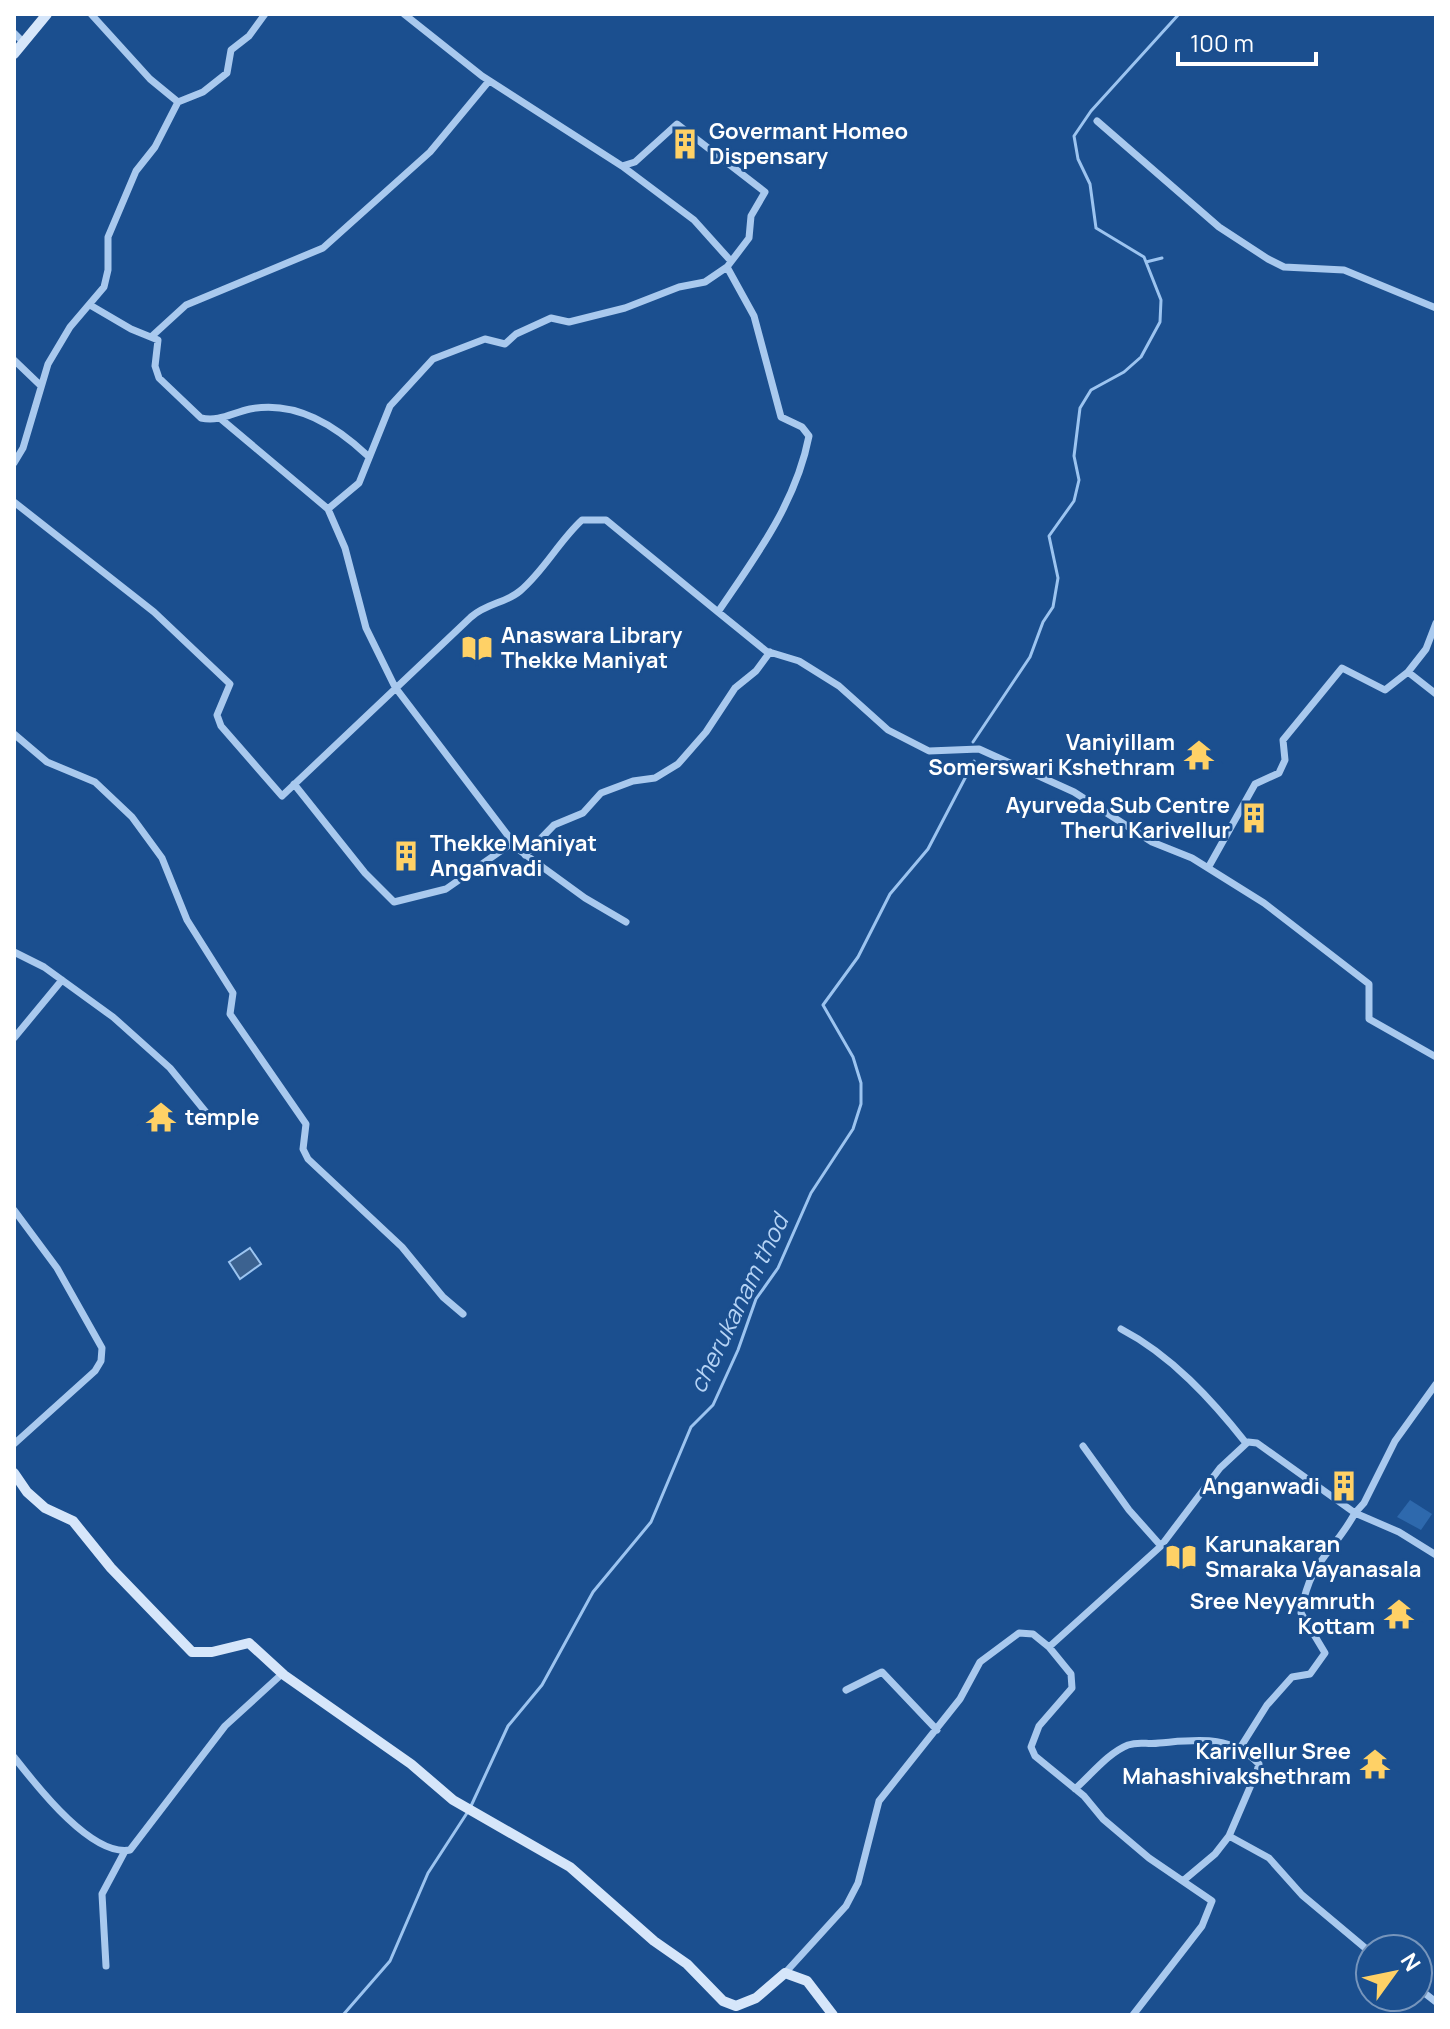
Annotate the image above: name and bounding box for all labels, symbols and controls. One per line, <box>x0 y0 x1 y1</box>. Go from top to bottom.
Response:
scale bar <box>1178 16 1316 66</box>
text: 100 m <box>1190 26 1254 59</box>
place label: Govermant Homeo Dispensary <box>709 116 908 171</box>
building icon: Govermant Homeo Dispensary <box>668 127 702 161</box>
place label: Anaswara Library Thekke Maniyat <box>501 620 683 675</box>
library icon: Anaswara Library Thekke Maniyat <box>460 631 494 665</box>
place label: Vaniyillam Somerswari Kshethram <box>928 727 1175 782</box>
temple icon: Vaniyillam Somerswari Kshethram <box>1182 738 1216 772</box>
place label: Ayurveda Sub Centre Theru Karivellur <box>1005 790 1230 845</box>
building icon: Ayurveda Sub Centre Theru Karivellur <box>1237 801 1271 835</box>
place label: Thekke Maniyat Anganvadi <box>430 828 597 883</box>
building icon: Thekke Maniyat Anganvadi <box>389 839 423 873</box>
temple icon: temple <box>144 1100 178 1134</box>
place label: temple <box>185 1102 260 1132</box>
water label: cherukanam thod <box>680 1206 796 1398</box>
building icon: Anganwadi <box>1327 1469 1361 1503</box>
place label: Anganwadi <box>1202 1471 1320 1501</box>
place label: Karunakaran Smaraka Vayanasala <box>1205 1529 1422 1584</box>
library icon: Karunakaran Smaraka Vayanasala <box>1164 1540 1198 1574</box>
place label: Sree Neyyamruth Kottam <box>1190 1586 1375 1641</box>
temple icon: Sree Neyyamruth Kottam <box>1382 1597 1416 1631</box>
place label: Karivellur Sree Mahashivakshethram <box>1122 1736 1351 1791</box>
temple icon: Karivellur Sree Mahashivakshethram <box>1358 1747 1392 1781</box>
north arrow <box>1354 1933 1434 2013</box>
text: N <box>1394 1947 1428 1977</box>

